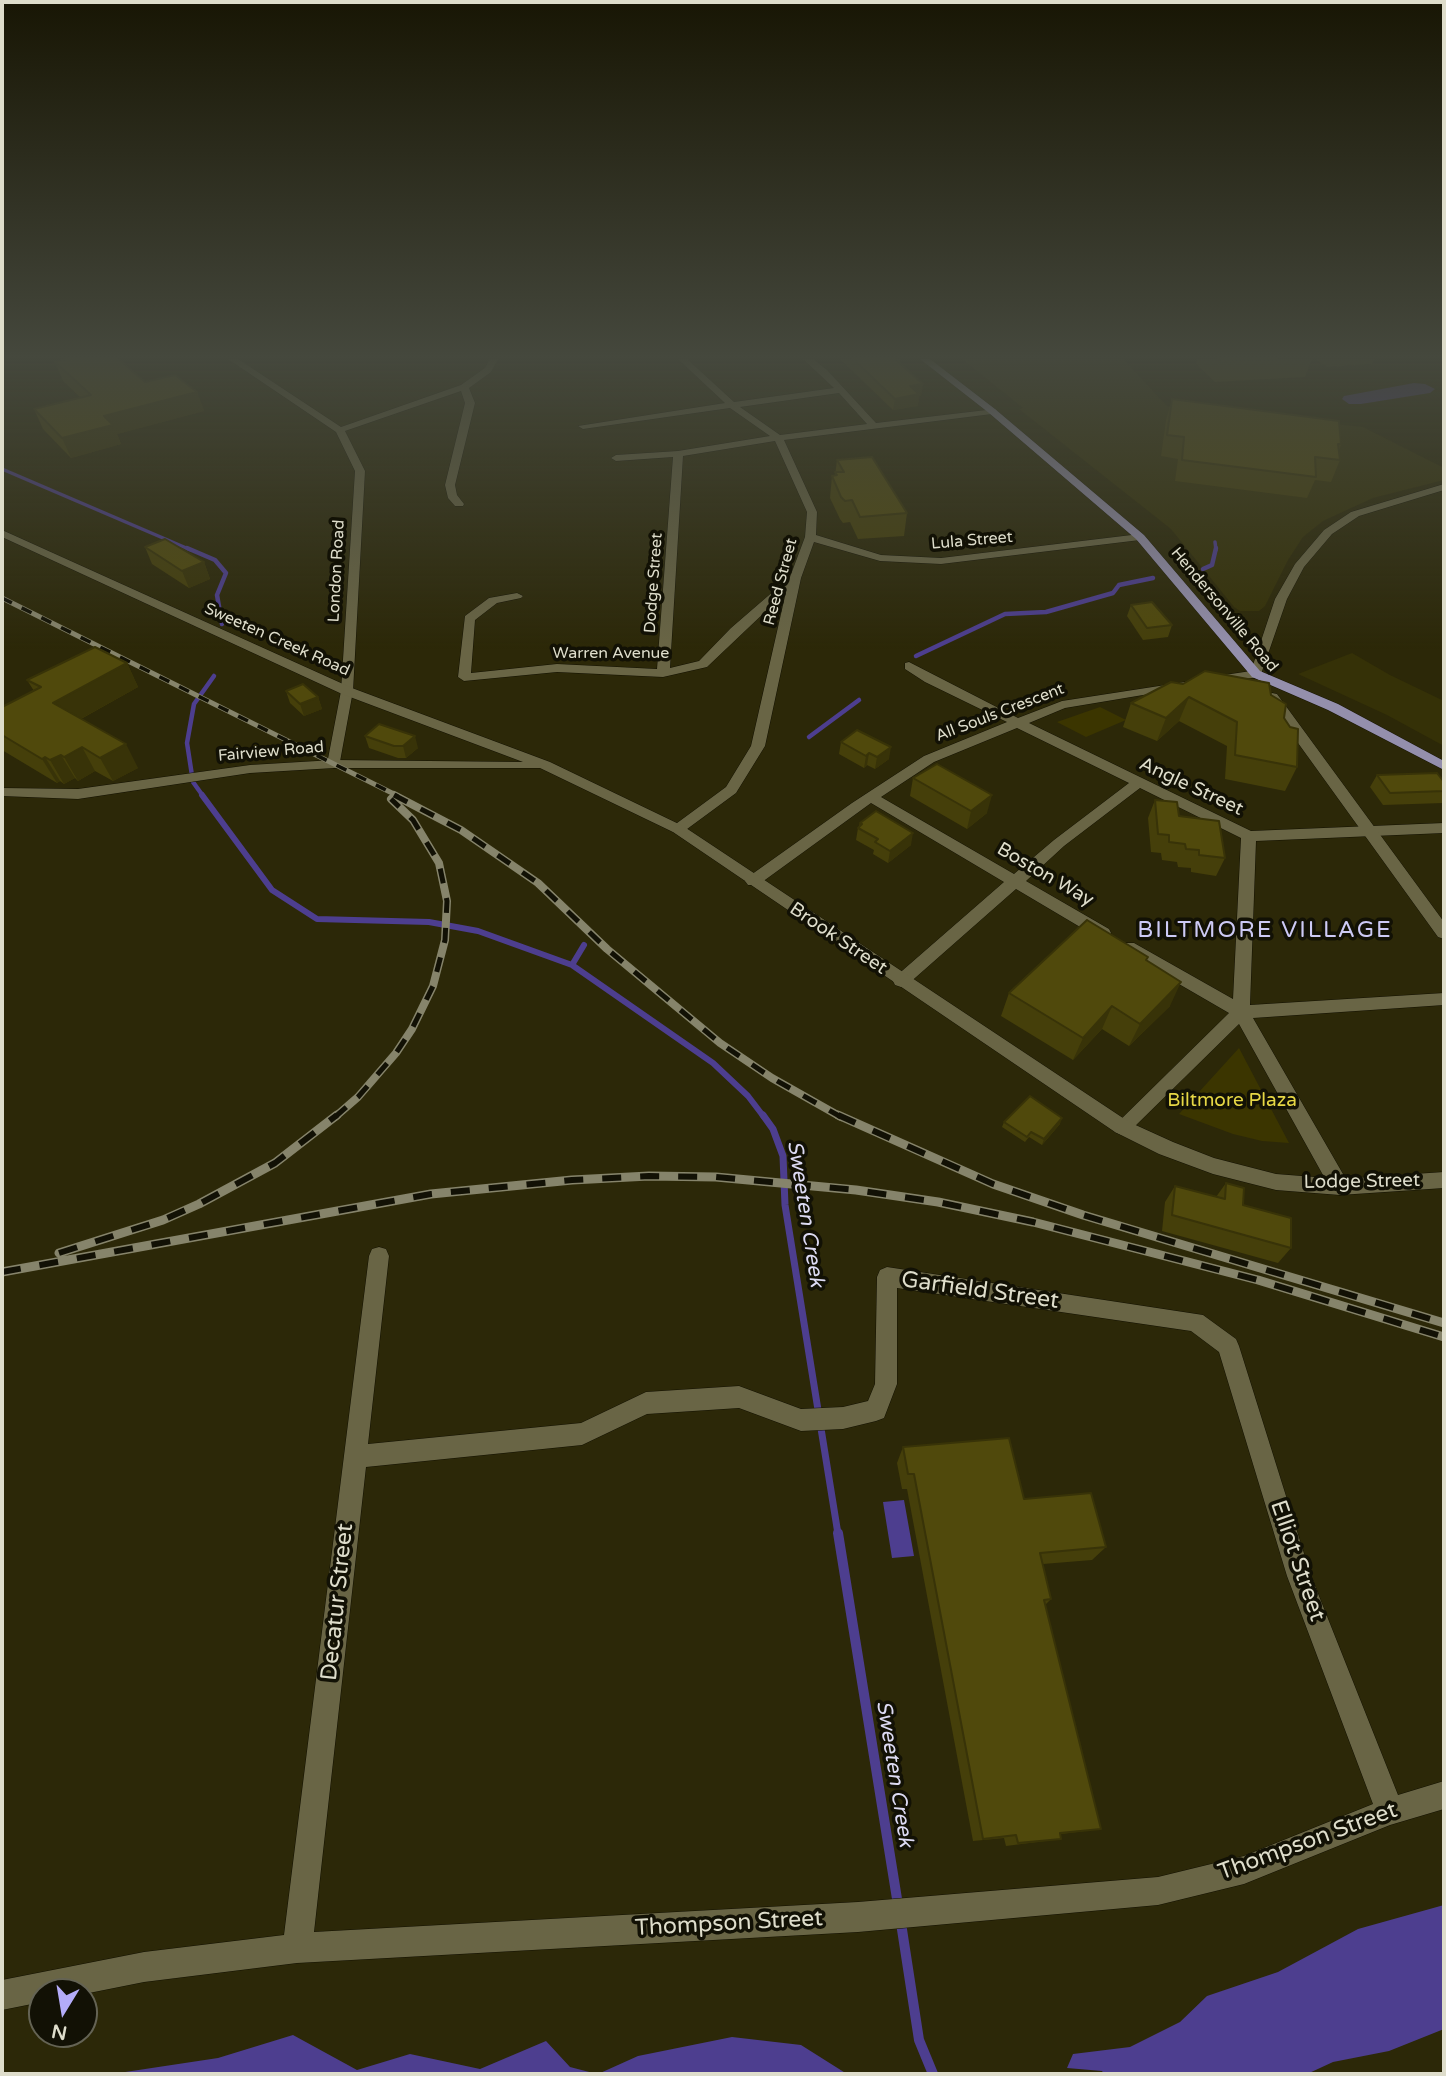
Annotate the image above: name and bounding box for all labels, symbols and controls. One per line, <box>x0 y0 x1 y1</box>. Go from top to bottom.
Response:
street label: London Road <box>325 519 349 623</box>
street label: Lula Street <box>930 528 1014 554</box>
street label: Dodge Street <box>641 532 667 634</box>
street label: Reed Street <box>760 536 802 628</box>
street label: Hendersonville Road <box>1166 544 1282 676</box>
street label: Sweeten Creek Road <box>201 599 353 681</box>
street label: Warren Avenue <box>553 644 669 664</box>
street label: All Souls Crescent <box>933 680 1067 746</box>
street label: Fairview Road <box>217 738 325 766</box>
street label: Angle Street <box>1135 753 1247 821</box>
street label: Boston Way <box>993 838 1097 912</box>
street label: Brook Street <box>785 898 891 980</box>
district label: BILTMORE VILLAGE <box>1139 917 1391 945</box>
park label: Biltmore Plaza <box>1167 1090 1297 1112</box>
water label: Sweeten Creek <box>781 1139 829 1289</box>
street label: Lodge Street <box>1304 1170 1420 1194</box>
street label: Garfield Street <box>899 1266 1061 1316</box>
street label: Elliot Street <box>1263 1497 1331 1625</box>
street label: Decatur Street <box>316 1522 360 1682</box>
water label: Sweeten Creek <box>870 1699 918 1849</box>
street label: Thompson Street <box>1215 1797 1401 1887</box>
street label: Thompson Street <box>634 1905 824 1943</box>
north arrow <box>28 1978 98 2048</box>
text: N <box>50 2019 69 2044</box>

